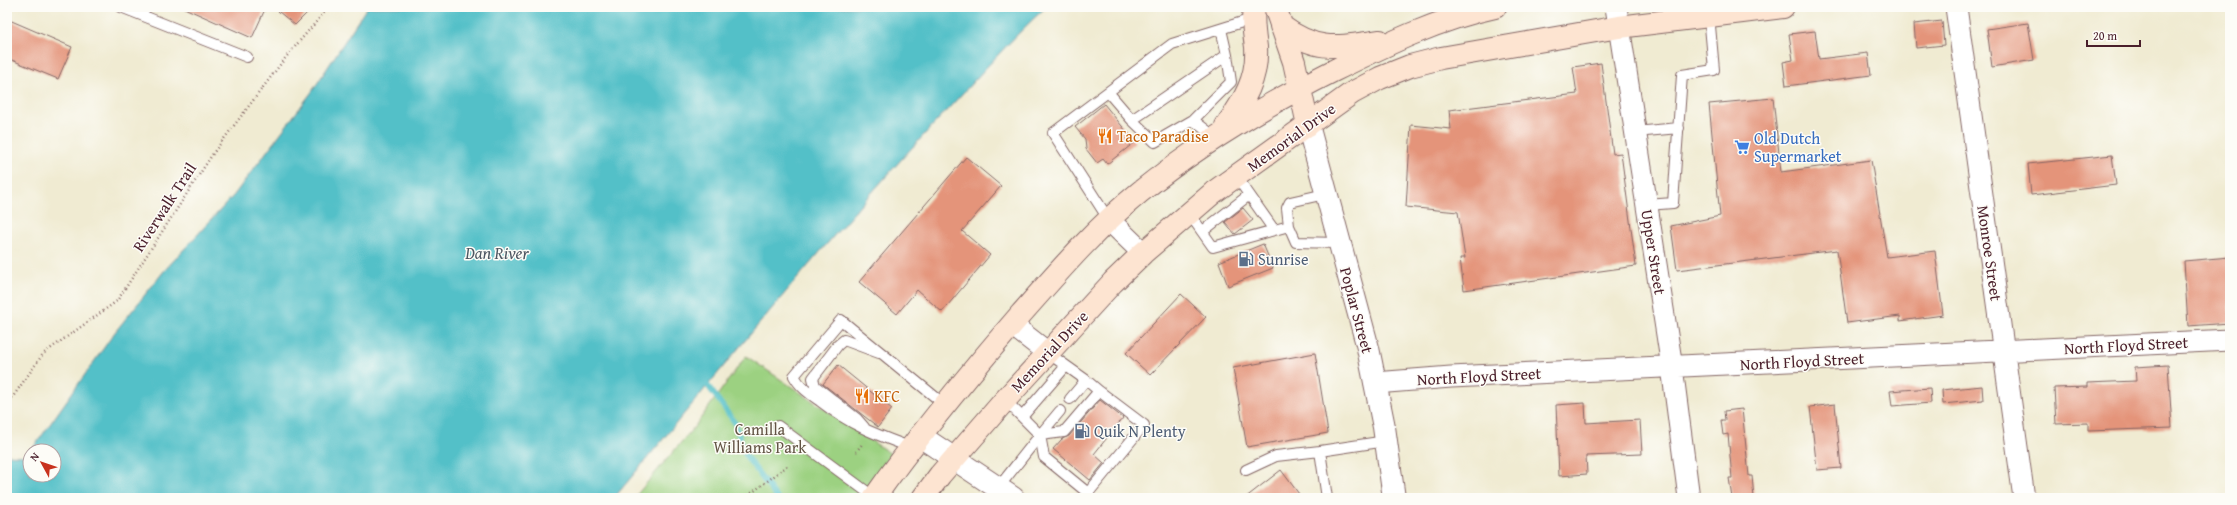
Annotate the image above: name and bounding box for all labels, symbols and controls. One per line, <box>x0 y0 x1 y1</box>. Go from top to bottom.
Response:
scale bar <box>2087 22 2140 48</box>
text: 20 m <box>2093 27 2117 44</box>
street label: Memorial Drive <box>1242 97 1340 177</box>
place label: Taco Paradise <box>1117 124 1209 148</box>
place label: Old Dutch Supermarket <box>1754 126 1842 168</box>
restaurant icon: Taco Paradise <box>1096 127 1114 145</box>
supermarket icon: Old Dutch Supermarket <box>1733 138 1751 156</box>
street label: Riverwalk Trail <box>126 157 202 256</box>
street label: Monroe Street <box>1971 204 2009 303</box>
street label: Upper Street <box>1635 208 1673 297</box>
water label: Dan River <box>464 240 529 265</box>
place label: Sunrise <box>1258 247 1308 271</box>
fuel station icon: Sunrise <box>1237 250 1255 268</box>
street label: Poplar Street <box>1334 264 1380 356</box>
street label: Memorial Drive <box>1005 305 1093 397</box>
street label: North Floyd Street <box>2063 330 2189 360</box>
street label: North Floyd Street <box>1739 346 1865 376</box>
street label: North Floyd Street <box>1416 361 1542 391</box>
place label: KFC <box>874 384 900 408</box>
restaurant icon: KFC <box>853 387 871 405</box>
park label: Camilla Williams Park <box>714 417 807 459</box>
place label: Quik N Plenty <box>1094 419 1186 443</box>
fuel station icon: Quik N Plenty <box>1073 422 1091 440</box>
north arrow <box>22 443 62 483</box>
text: N <box>26 448 43 465</box>

